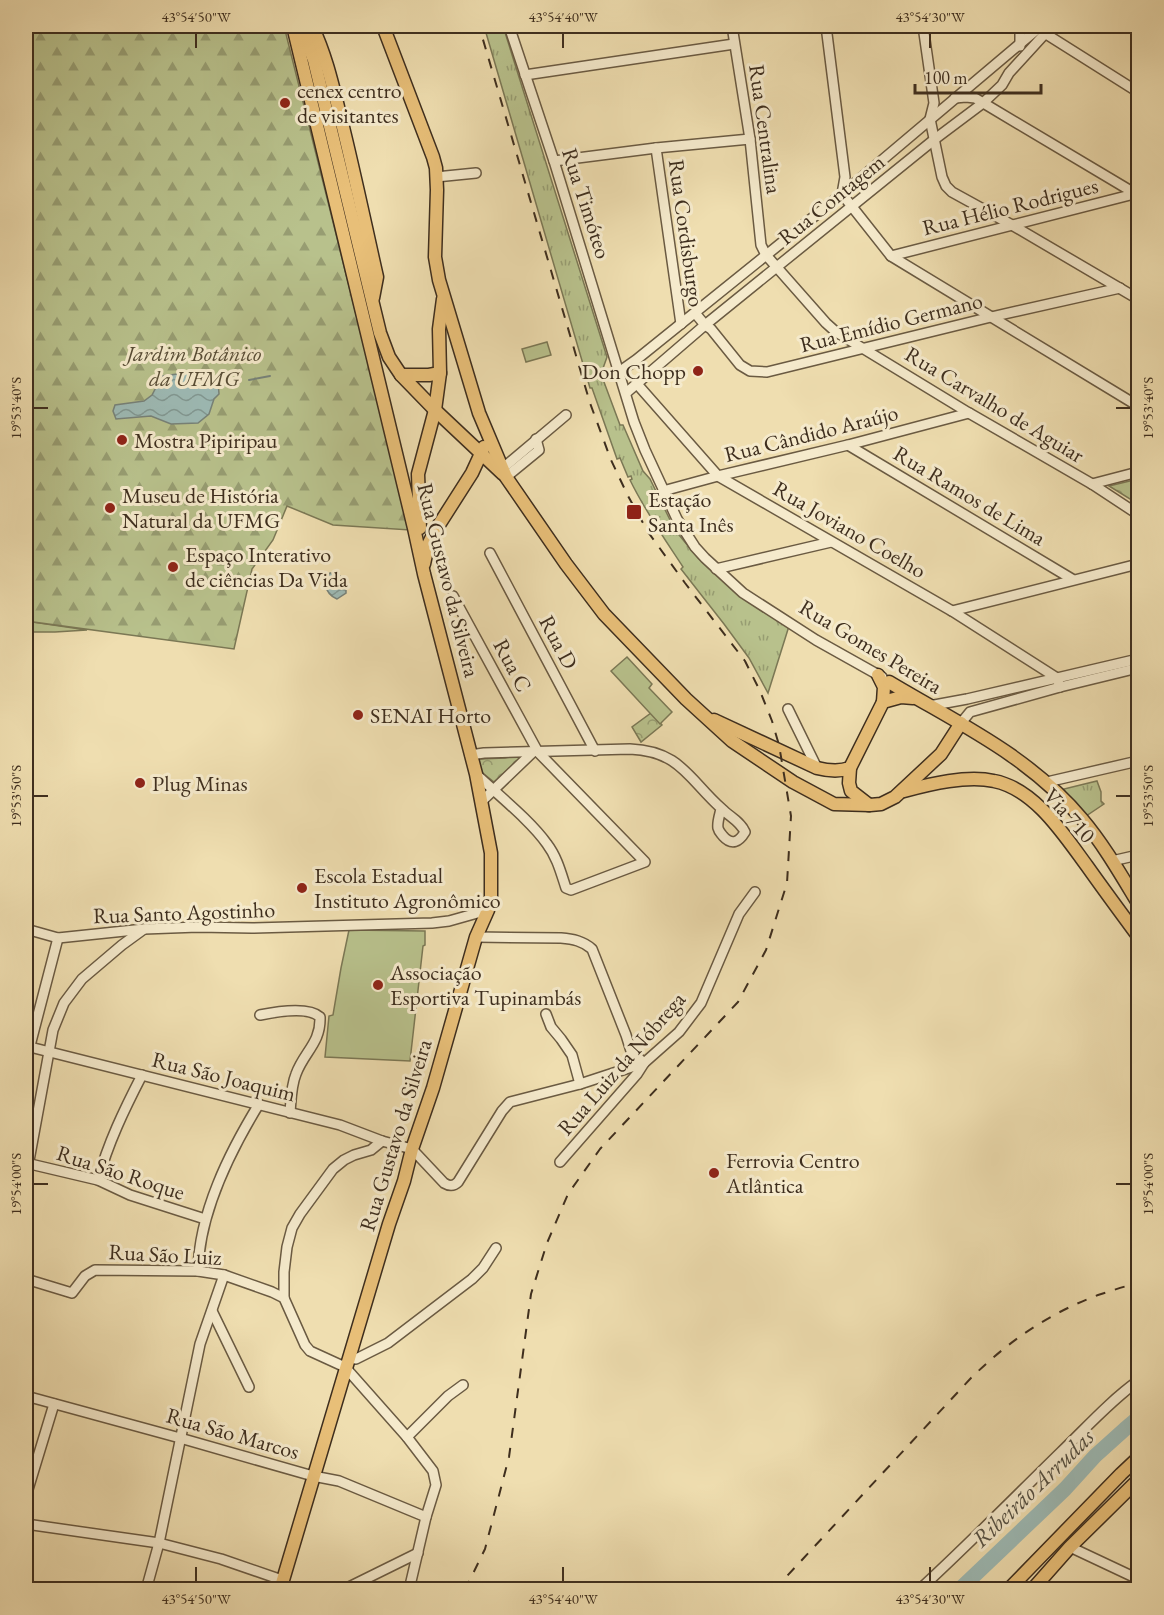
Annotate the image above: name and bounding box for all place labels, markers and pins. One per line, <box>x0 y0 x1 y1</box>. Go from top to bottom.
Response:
place label: cenex centro de visitantes <box>297 76 402 130</box>
marker: cenex centro de visitantes <box>278 96 292 110</box>
place label: Don Chopp <box>582 357 686 386</box>
marker: Don Chopp <box>691 364 705 378</box>
place label: Mostra Pipiripau <box>134 426 278 455</box>
marker: Mostra Pipiripau <box>115 433 129 447</box>
place label: Museu de História Natural da UFMG <box>122 481 280 535</box>
place label: Estação Santa Inês <box>648 485 734 539</box>
marker: Museu de História Natural da UFMG <box>103 501 117 515</box>
marker: Estação Santa Inês <box>625 503 643 521</box>
place label: Espaço Interativo de ciências Da Vida <box>185 540 348 594</box>
marker: Espaço Interativo de ciências Da Vida <box>166 560 180 574</box>
place label: SENAI Horto <box>370 701 491 730</box>
marker: SENAI Horto <box>351 708 365 722</box>
place label: Plug Minas <box>152 769 248 798</box>
marker: Plug Minas <box>133 776 147 790</box>
place label: Escola Estadual Instituto Agronômico <box>314 861 501 915</box>
marker: Escola Estadual Instituto Agronômico <box>295 881 309 895</box>
place label: Associação Esportiva Tupinambás <box>389 958 581 1012</box>
marker: Associação Esportiva Tupinambás <box>371 978 385 992</box>
place label: Ferrovia Centro Atlântica <box>725 1146 860 1200</box>
marker: Ferrovia Centro Atlântica <box>707 1166 721 1180</box>

